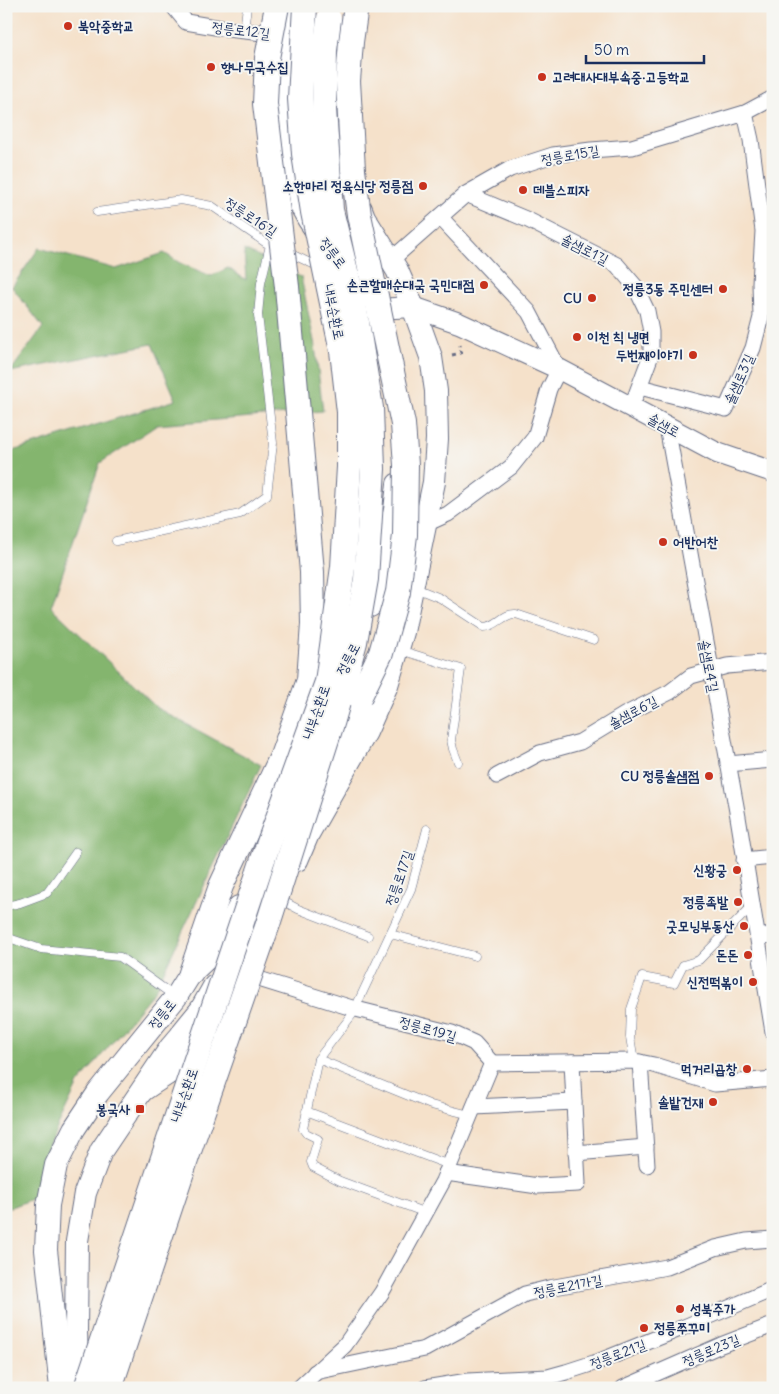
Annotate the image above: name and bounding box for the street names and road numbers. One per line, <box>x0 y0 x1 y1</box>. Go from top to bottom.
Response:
street label: 정릉로12길 <box>211 18 272 43</box>
street label: 정릉로15길 <box>540 141 601 169</box>
street label: 정릉로16길 <box>221 193 281 241</box>
street label: 솔샘로1길 <box>558 229 612 269</box>
street label: 정릉로 <box>316 234 350 272</box>
street label: 내부순환로 <box>319 283 349 341</box>
street label: 솔샘로3길 <box>720 350 758 407</box>
street label: 솔샘로 <box>645 409 683 441</box>
street label: 솔샘로4길 <box>695 638 723 695</box>
street label: 정릉로 <box>332 640 364 678</box>
street label: 내부순환로 <box>298 682 334 742</box>
street label: 솔샘로6길 <box>605 691 661 732</box>
street label: 정릉로17길 <box>381 847 417 908</box>
street label: 정릉로 <box>144 995 180 1033</box>
street label: 정릉로19길 <box>397 1012 459 1046</box>
street label: 내부순환로 <box>166 1065 202 1125</box>
street label: 정릉로21가길 <box>532 1270 605 1301</box>
street label: 정릉로23길 <box>680 1330 743 1370</box>
street label: 정릉로21길 <box>588 1335 649 1373</box>

